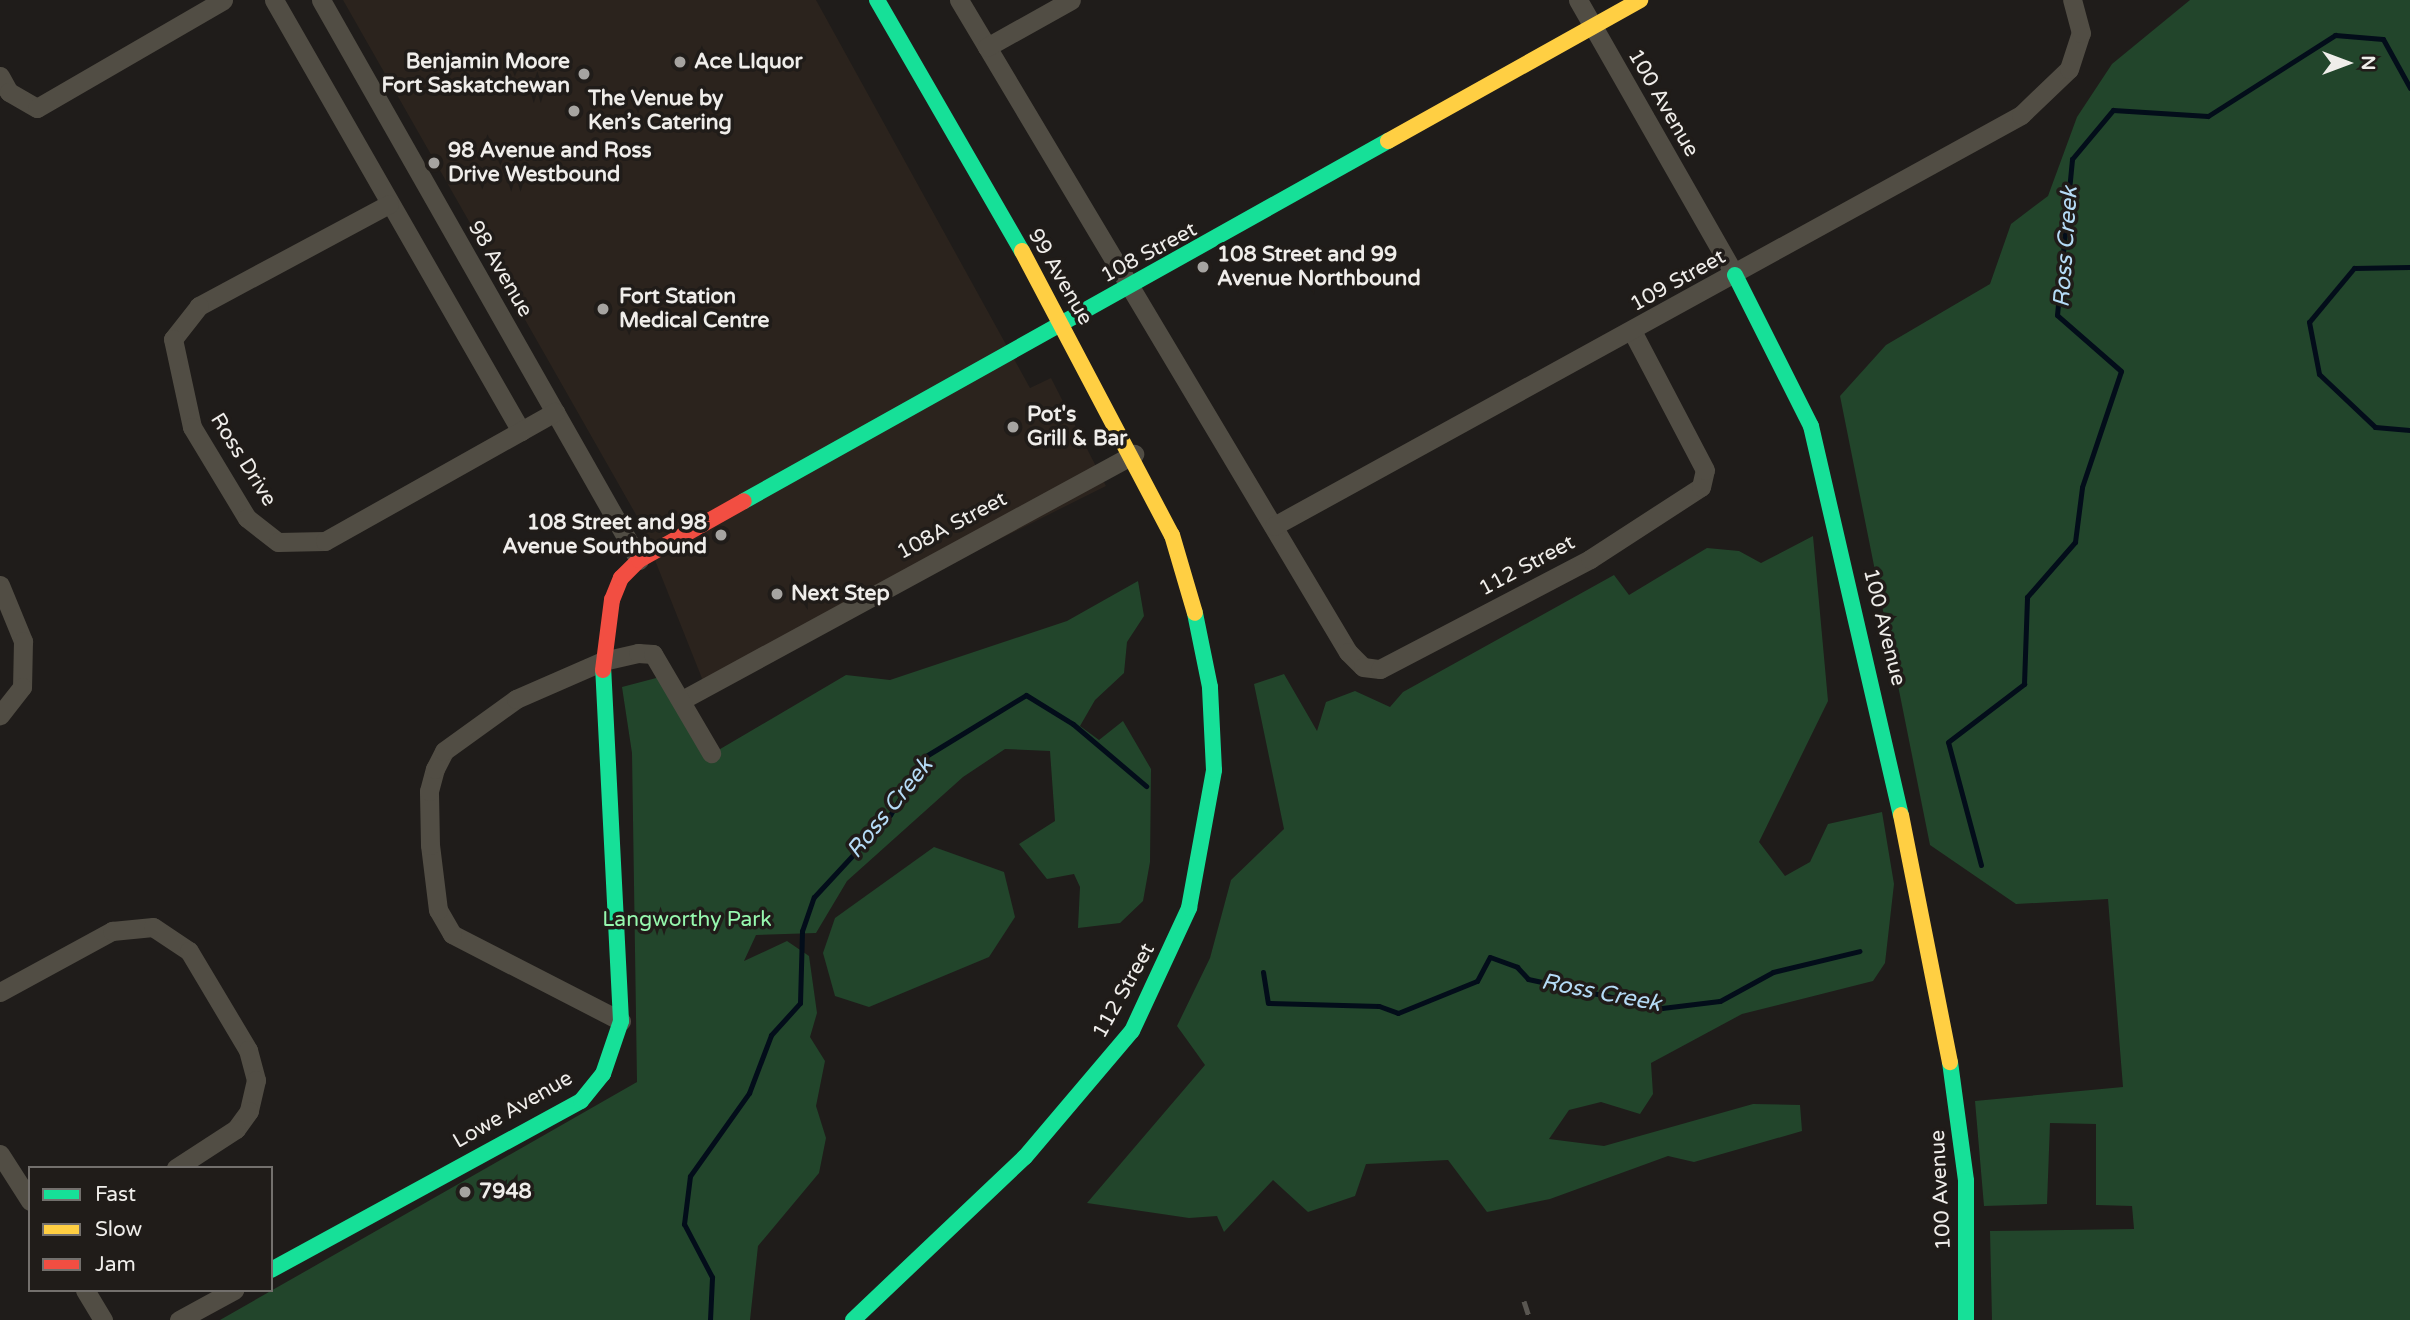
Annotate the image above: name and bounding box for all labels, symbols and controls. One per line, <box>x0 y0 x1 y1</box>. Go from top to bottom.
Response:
north arrow <box>2312 28 2382 98</box>
street label: 100 Avenue <box>1622 45 1704 161</box>
place label: Benjamin Moore Fort Saskatchewan <box>381 49 570 99</box>
place label: Ace LIquor <box>694 49 803 75</box>
marker: Ace LIquor <box>672 54 688 70</box>
text: N <box>2357 55 2379 71</box>
marker: Benjamin Moore Fort Saskatchewan <box>576 66 592 82</box>
place label: The Venue by Ken’s Catering <box>588 86 732 136</box>
marker: The Venue by Ken’s Catering <box>566 103 582 119</box>
place label: 98 Avenue and Ross Drive Westbound <box>448 138 652 188</box>
marker: 98 Avenue and Ross Drive Westbound <box>426 155 442 171</box>
water label: Ross Creek <box>2048 186 2084 308</box>
street label: 98 Avenue <box>462 216 538 322</box>
street label: 108 Street <box>1097 217 1201 289</box>
street label: 99 Avenue <box>1022 224 1098 330</box>
place label: 108 Street and 99 Avenue Northbound <box>1217 242 1421 292</box>
street label: 109 Street <box>1626 245 1730 317</box>
marker: 108 Street and 99 Avenue Northbound <box>1195 259 1211 275</box>
place label: Fort Station Medical Centre <box>619 284 769 334</box>
marker: Fort Station Medical Centre <box>593 299 613 319</box>
place label: Pot's Grill & Bar <box>1027 402 1127 452</box>
street label: Ross Drive <box>204 409 282 511</box>
marker: Pot's Grill & Bar <box>1005 419 1021 435</box>
street label: 108A Street <box>893 487 1011 565</box>
place label: 108 Street and 98 Avenue Southbound <box>502 510 707 560</box>
marker: 108 Street and 98 Avenue Southbound <box>713 527 729 543</box>
street label: 112 Street <box>1475 530 1579 602</box>
street label: 100 Avenue <box>1857 566 1911 688</box>
place label: Next Step <box>791 581 890 607</box>
marker: Next Step <box>769 586 785 602</box>
water label: Ross Creek <box>841 752 939 864</box>
park label: Langworthy Park <box>602 907 772 933</box>
street label: 112 Street <box>1088 939 1160 1043</box>
water label: Ross Creek <box>1539 968 1663 1018</box>
street label: Lowe Avenue <box>449 1066 577 1154</box>
street label: 100 Avenue <box>1925 1129 1957 1251</box>
legend <box>28 1166 273 1292</box>
place label: 7948 <box>479 1179 532 1205</box>
text: Fast <box>95 1182 136 1207</box>
marker: 7948 <box>457 1184 473 1200</box>
text: Slow <box>95 1217 142 1242</box>
text: Jam <box>95 1252 136 1277</box>

